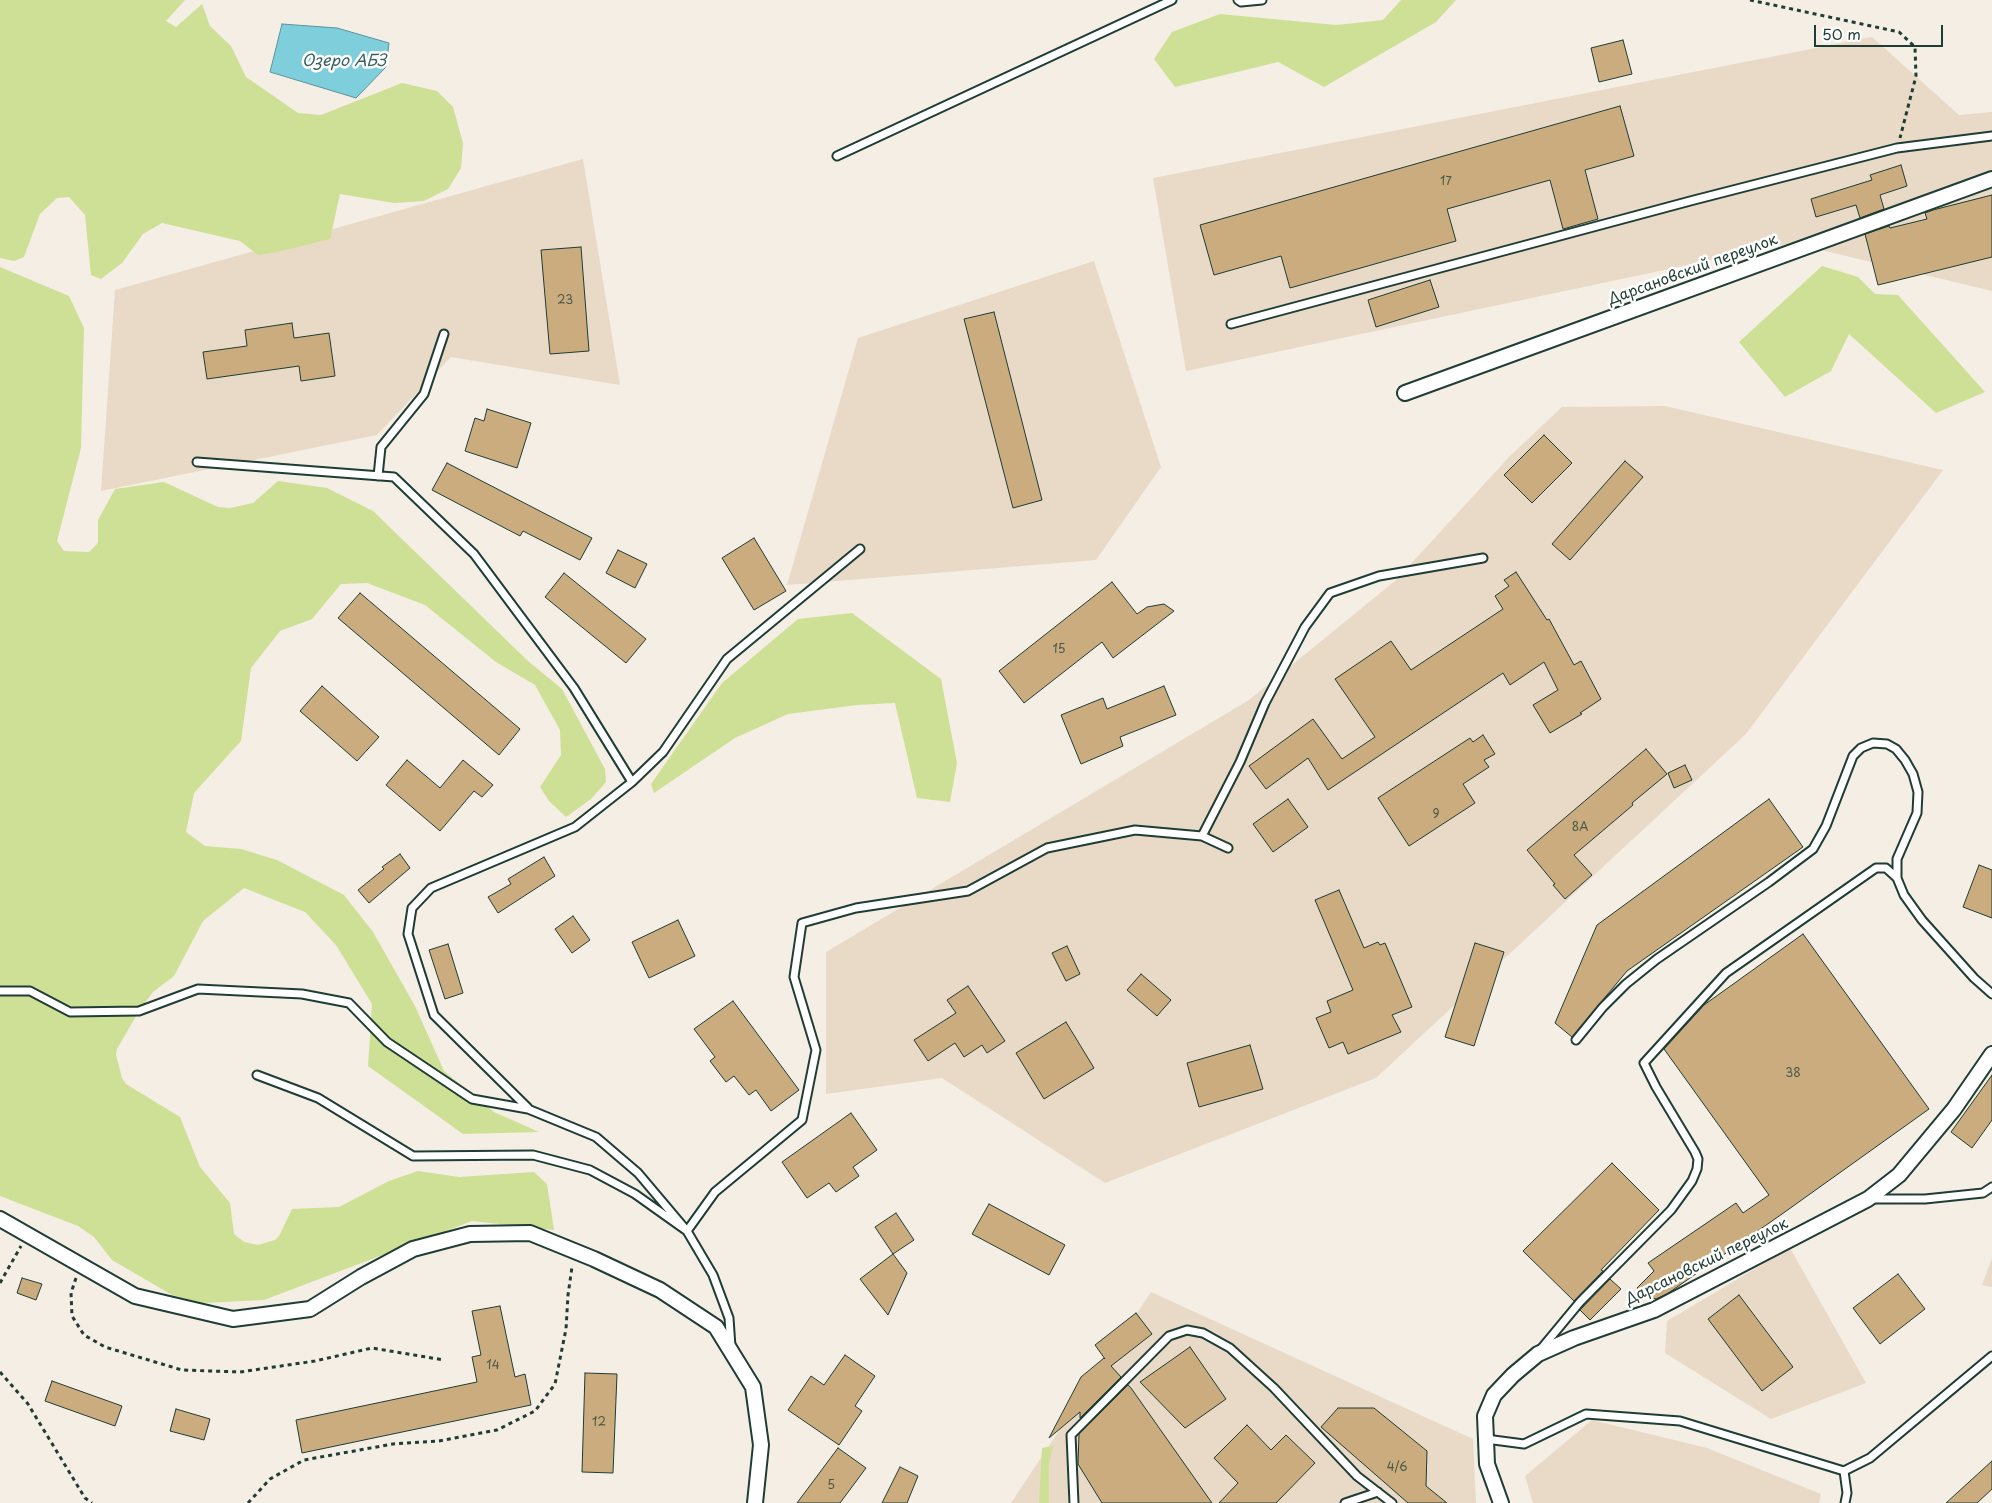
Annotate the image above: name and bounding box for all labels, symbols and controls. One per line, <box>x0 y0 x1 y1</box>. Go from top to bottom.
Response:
scale bar <box>1817 15 1946 47</box>
text: 50 m <box>1822 22 1861 45</box>
water label: Озеро АБЗ <box>302 52 386 72</box>
house number: 17 <box>1440 175 1452 189</box>
street label: Дарсановский переулок <box>1606 231 1780 309</box>
house number: 23 <box>557 294 573 308</box>
house number: 15 <box>1052 643 1066 657</box>
house number: 9 <box>1432 808 1440 822</box>
house number: 8А <box>1572 821 1588 835</box>
house number: 38 <box>1785 1067 1801 1081</box>
street label: Дарсановский переулок <box>1623 1215 1791 1309</box>
house number: 14 <box>486 1359 500 1373</box>
house number: 12 <box>592 1416 606 1430</box>
house number: 4/6 <box>1387 1461 1407 1475</box>
house number: 5 <box>827 1479 835 1493</box>

